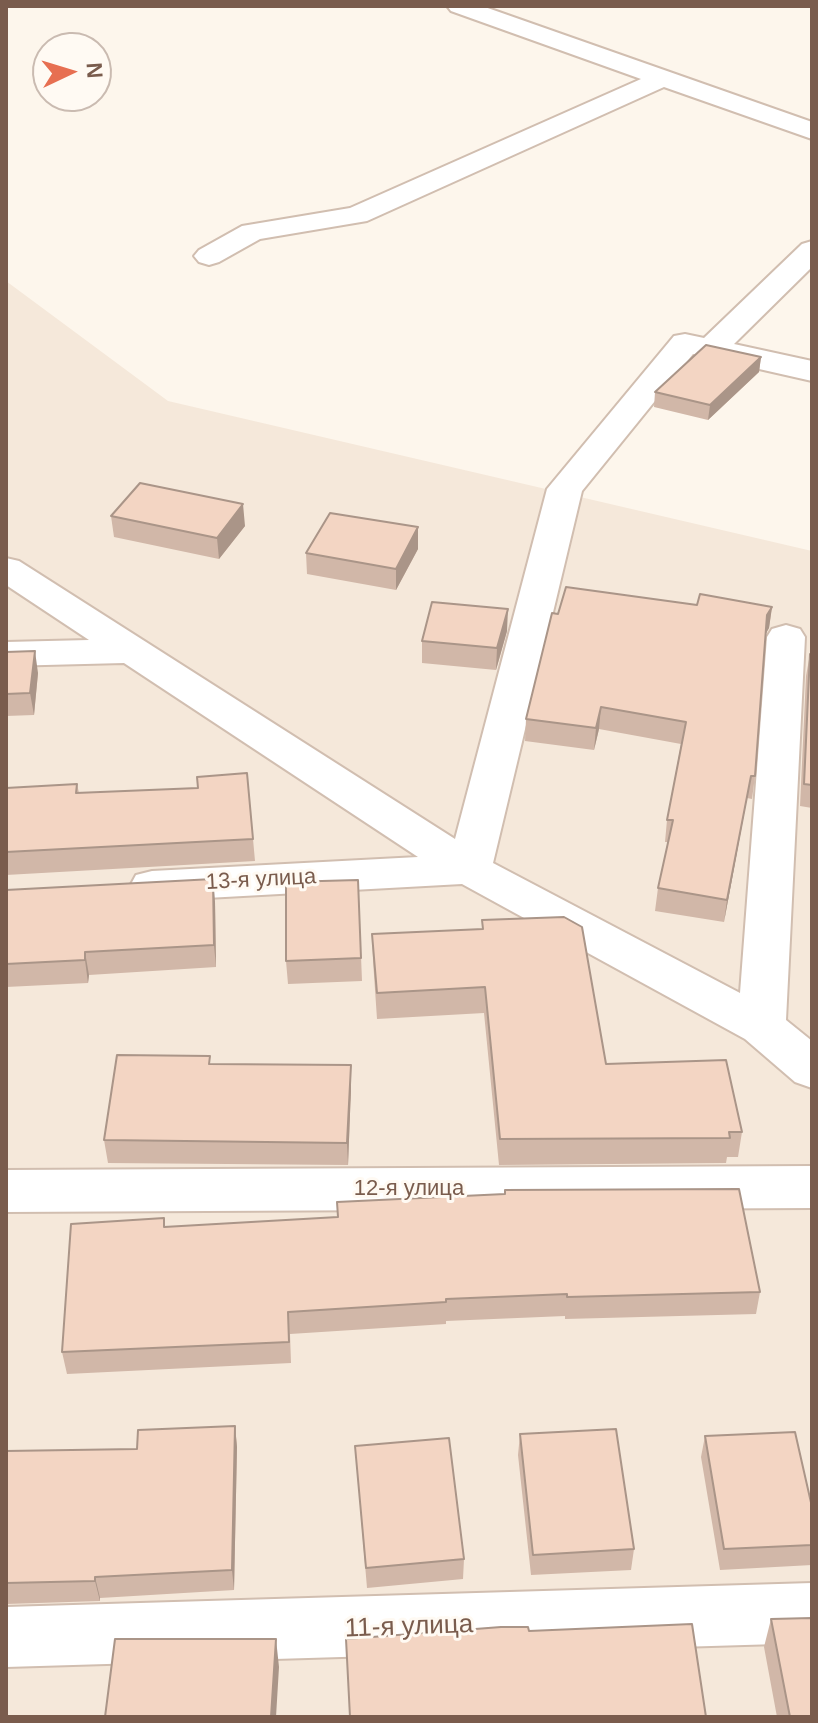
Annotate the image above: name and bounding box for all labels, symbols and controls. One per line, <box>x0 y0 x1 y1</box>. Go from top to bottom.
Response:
north arrow <box>32 32 112 112</box>
text: N <box>81 62 107 79</box>
street label: 13-я улица <box>205 864 317 896</box>
street label: 12-я улица <box>354 1176 464 1202</box>
street label: 11-я улица <box>344 1609 474 1645</box>

